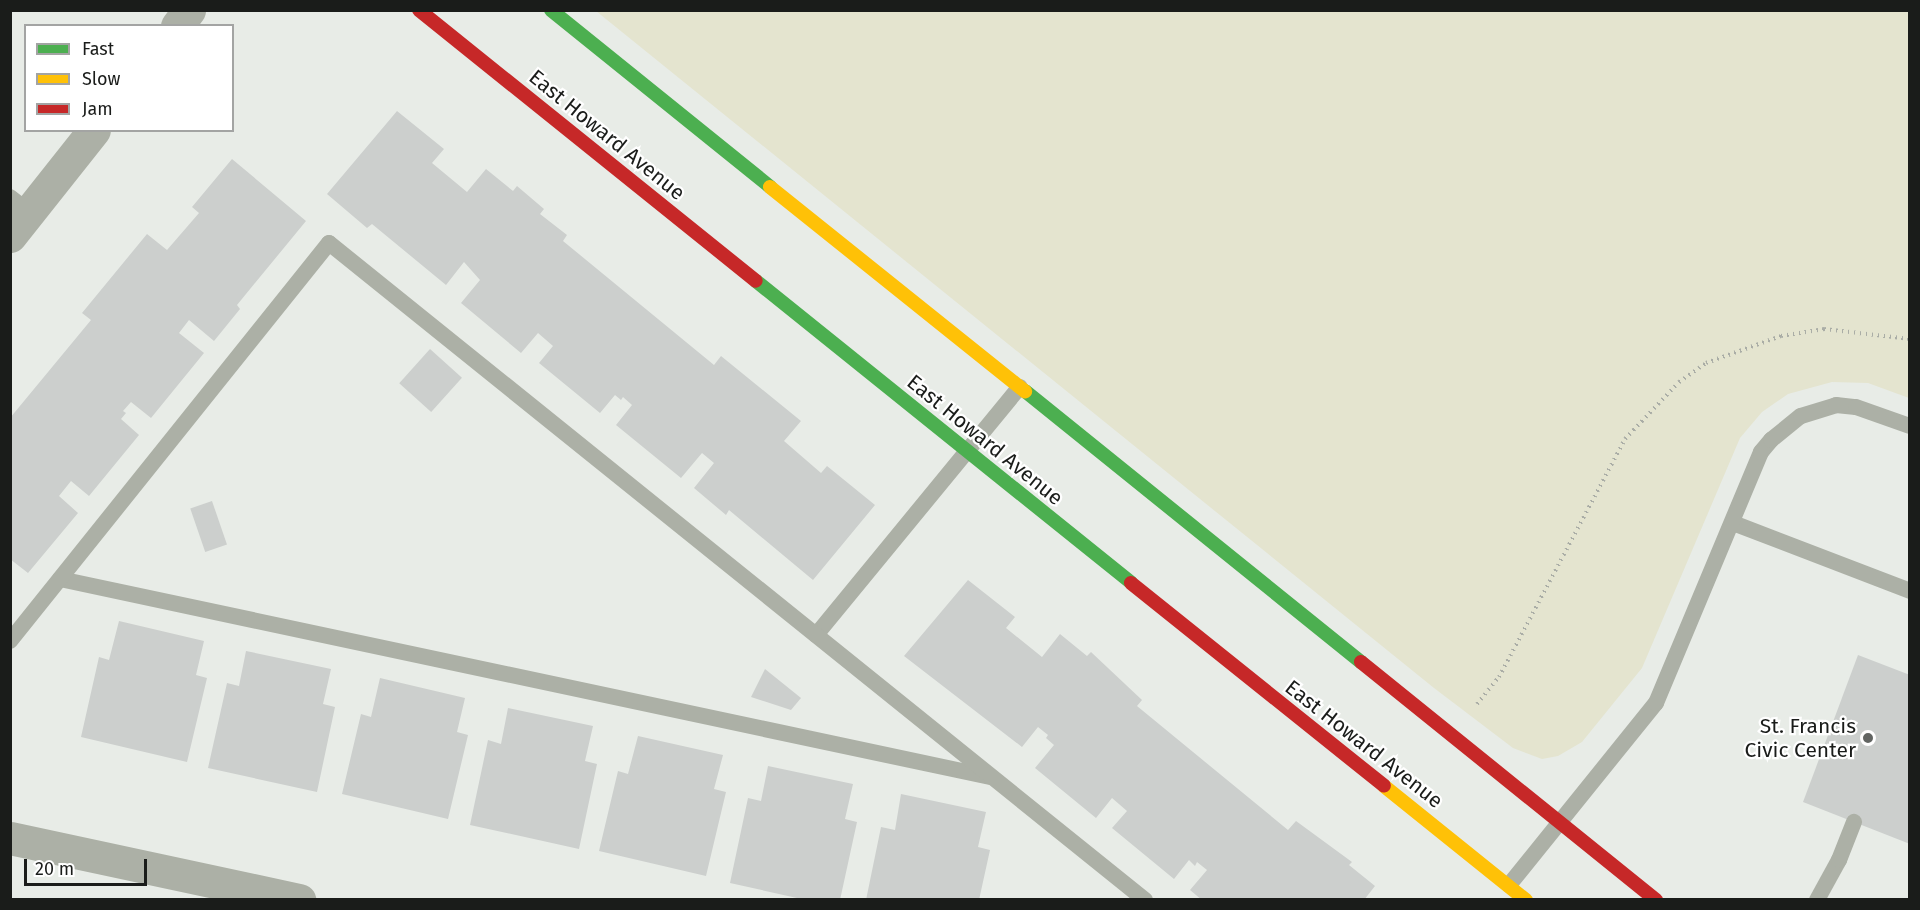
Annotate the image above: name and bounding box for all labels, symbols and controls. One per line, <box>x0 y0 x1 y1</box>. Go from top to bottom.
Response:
legend <box>24 24 234 132</box>
text: Fast <box>82 38 114 60</box>
street label: East Howard Avenue <box>524 64 690 206</box>
text: Slow <box>82 68 120 90</box>
text: Jam <box>82 98 113 120</box>
street label: East Howard Avenue <box>902 369 1068 511</box>
street label: East Howard Avenue <box>1280 675 1448 813</box>
place label: St. Francis Civic Center <box>1745 713 1856 763</box>
marker: St. Francis Civic Center <box>1861 731 1875 745</box>
scale bar <box>27 847 150 885</box>
text: 20 m <box>35 858 74 880</box>

